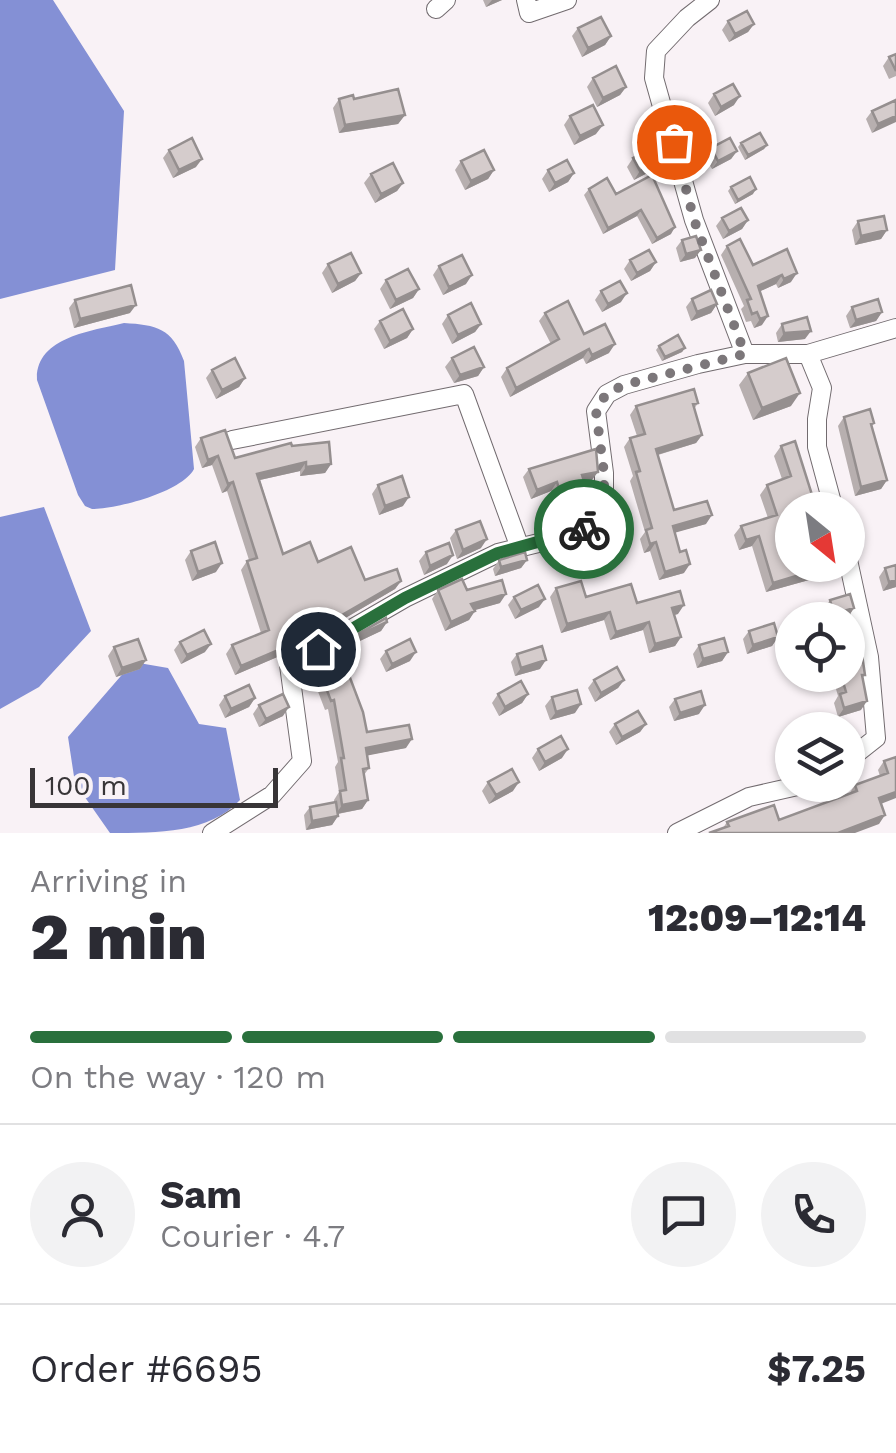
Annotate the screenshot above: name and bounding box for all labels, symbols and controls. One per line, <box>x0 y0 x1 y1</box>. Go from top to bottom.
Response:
pin <box>632 100 717 185</box>
icon: bag <box>647 115 702 170</box>
courier <box>534 479 634 579</box>
north arrow <box>775 492 865 582</box>
map controls <box>775 492 865 802</box>
icon: bike <box>557 502 612 557</box>
button: locate <box>775 602 865 692</box>
pin <box>276 607 361 692</box>
icon: home <box>291 622 346 677</box>
button: layers <box>775 712 865 802</box>
scale bar <box>30 763 278 808</box>
text: 100 m <box>45 769 127 802</box>
text: Arriving in <box>30 862 187 900</box>
text: 12:09–12:14 <box>648 896 866 940</box>
text: 2 min <box>30 899 207 975</box>
text: On the way · 120 m <box>30 1058 326 1096</box>
button: person <box>30 1162 135 1267</box>
button: chat <box>631 1162 736 1267</box>
button: phone <box>761 1162 866 1267</box>
text: Sam <box>160 1173 242 1217</box>
text: Courier · 4.7 <box>160 1217 345 1255</box>
text: Order #6695 <box>30 1347 263 1391</box>
text: $7.25 <box>767 1347 866 1391</box>

